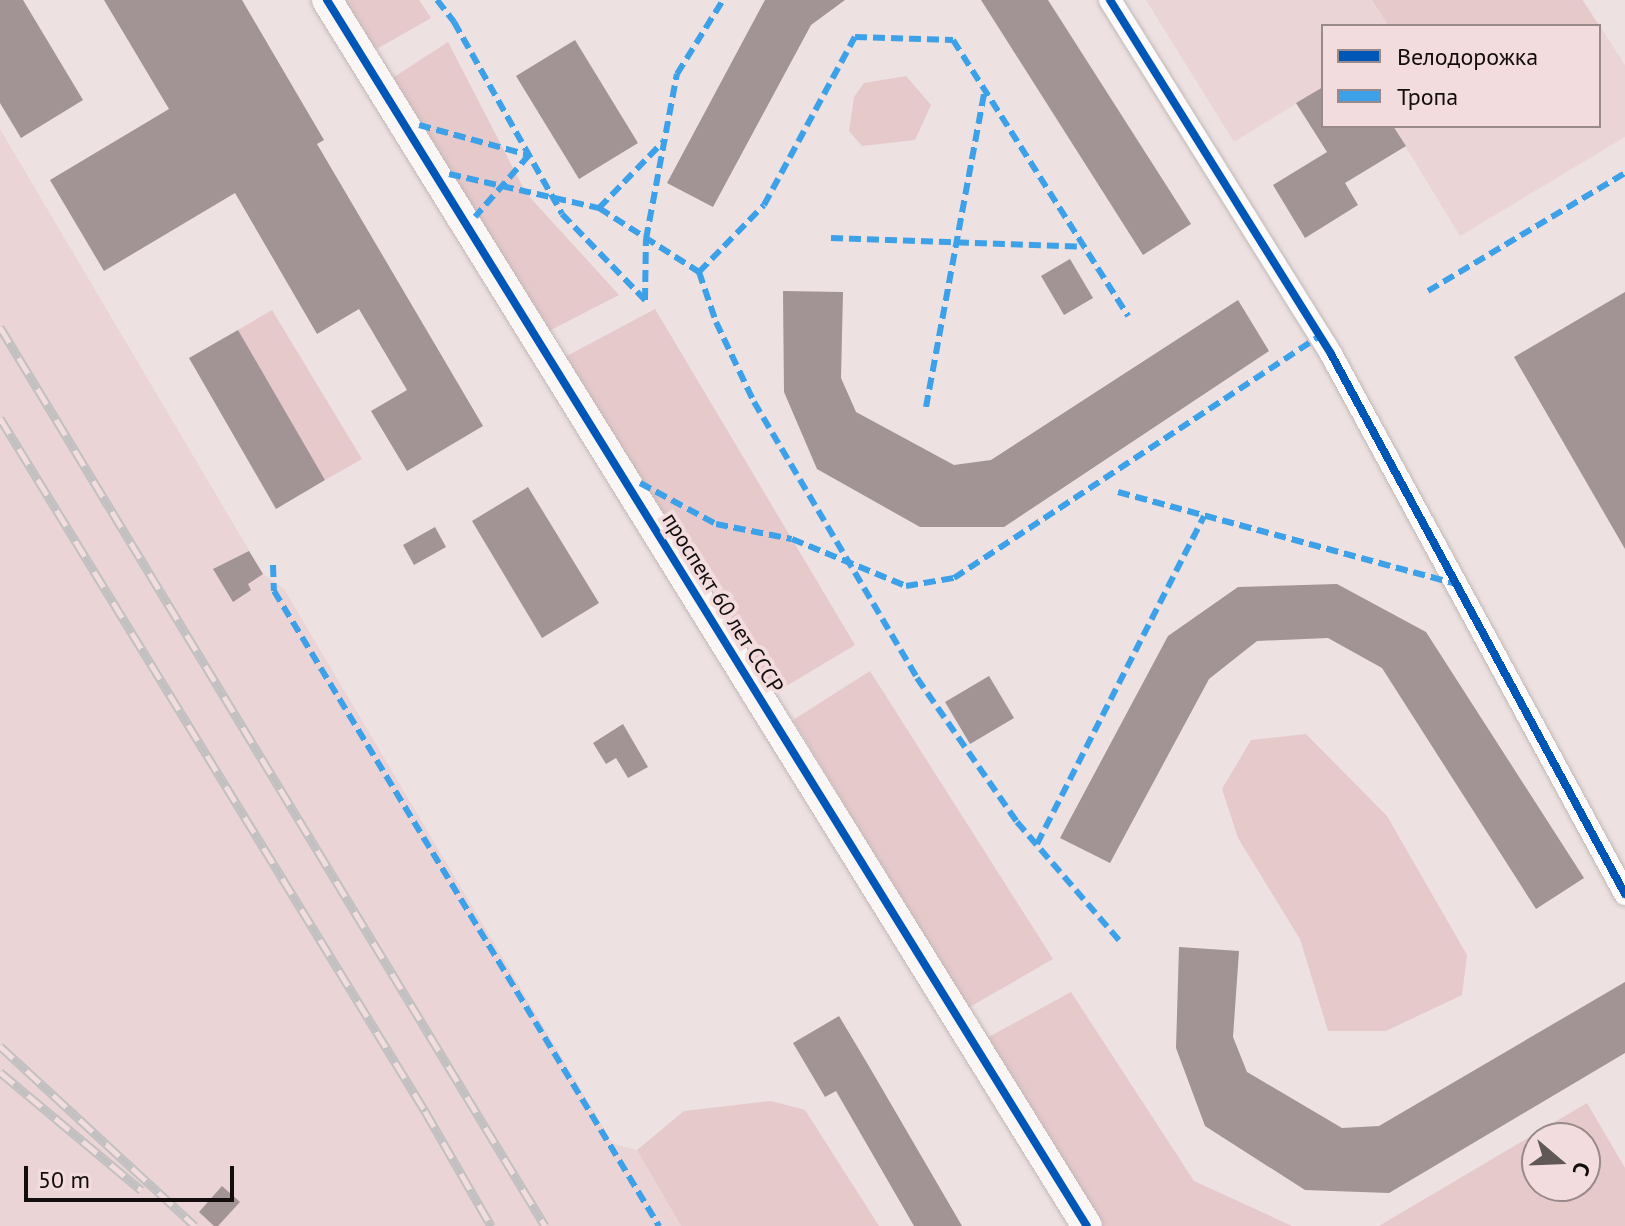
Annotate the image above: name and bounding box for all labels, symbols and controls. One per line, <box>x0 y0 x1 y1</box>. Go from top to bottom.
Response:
legend <box>1321 24 1601 128</box>
text: Велодорожка <box>1397 41 1538 72</box>
text: Тропа <box>1397 81 1458 112</box>
street label: проспект 60 лет СССР <box>656 507 790 699</box>
north arrow <box>1521 1122 1601 1202</box>
scale bar <box>28 1150 238 1200</box>
text: С <box>1567 1159 1597 1180</box>
text: 50 m <box>38 1164 90 1195</box>

